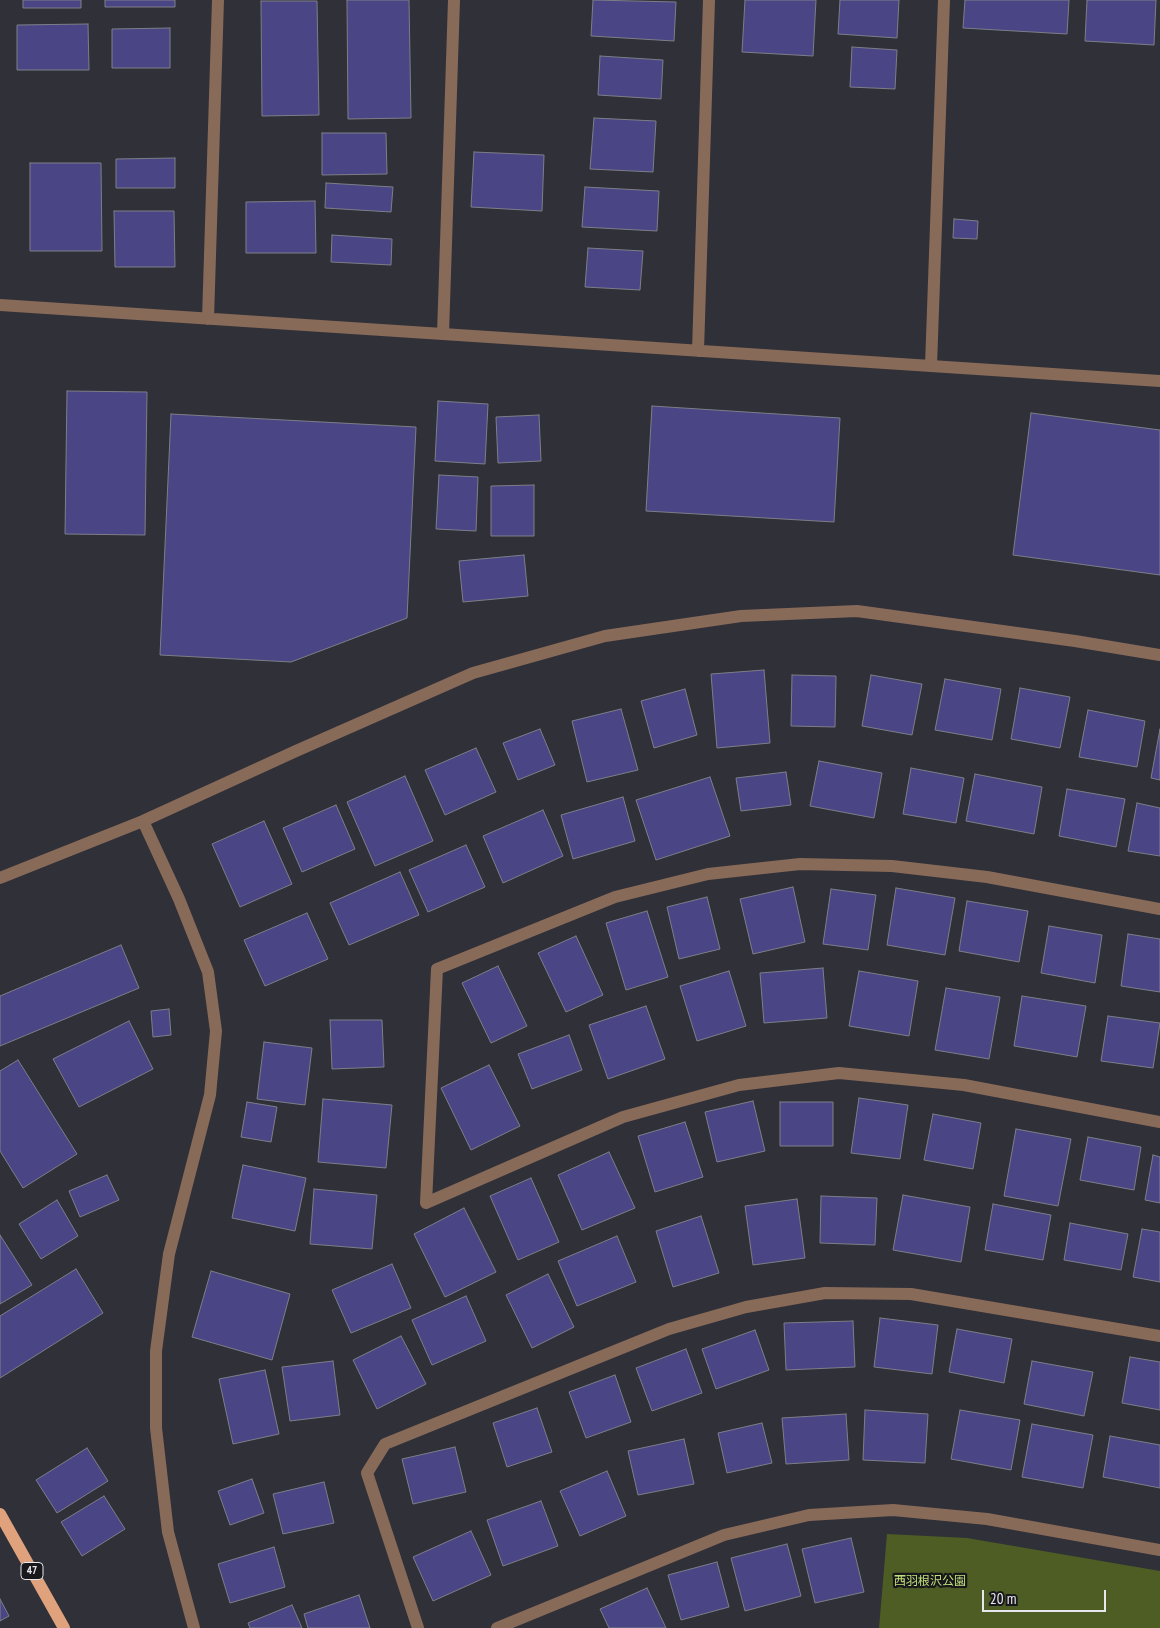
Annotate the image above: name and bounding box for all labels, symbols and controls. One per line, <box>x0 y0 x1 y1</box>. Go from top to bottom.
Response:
road number: 47 <box>21 1562 43 1580</box>
park label: 西羽根沢公園 <box>894 1575 966 1589</box>
scale bar <box>985 1580 1109 1612</box>
text: 20 m <box>990 1589 1016 1608</box>

